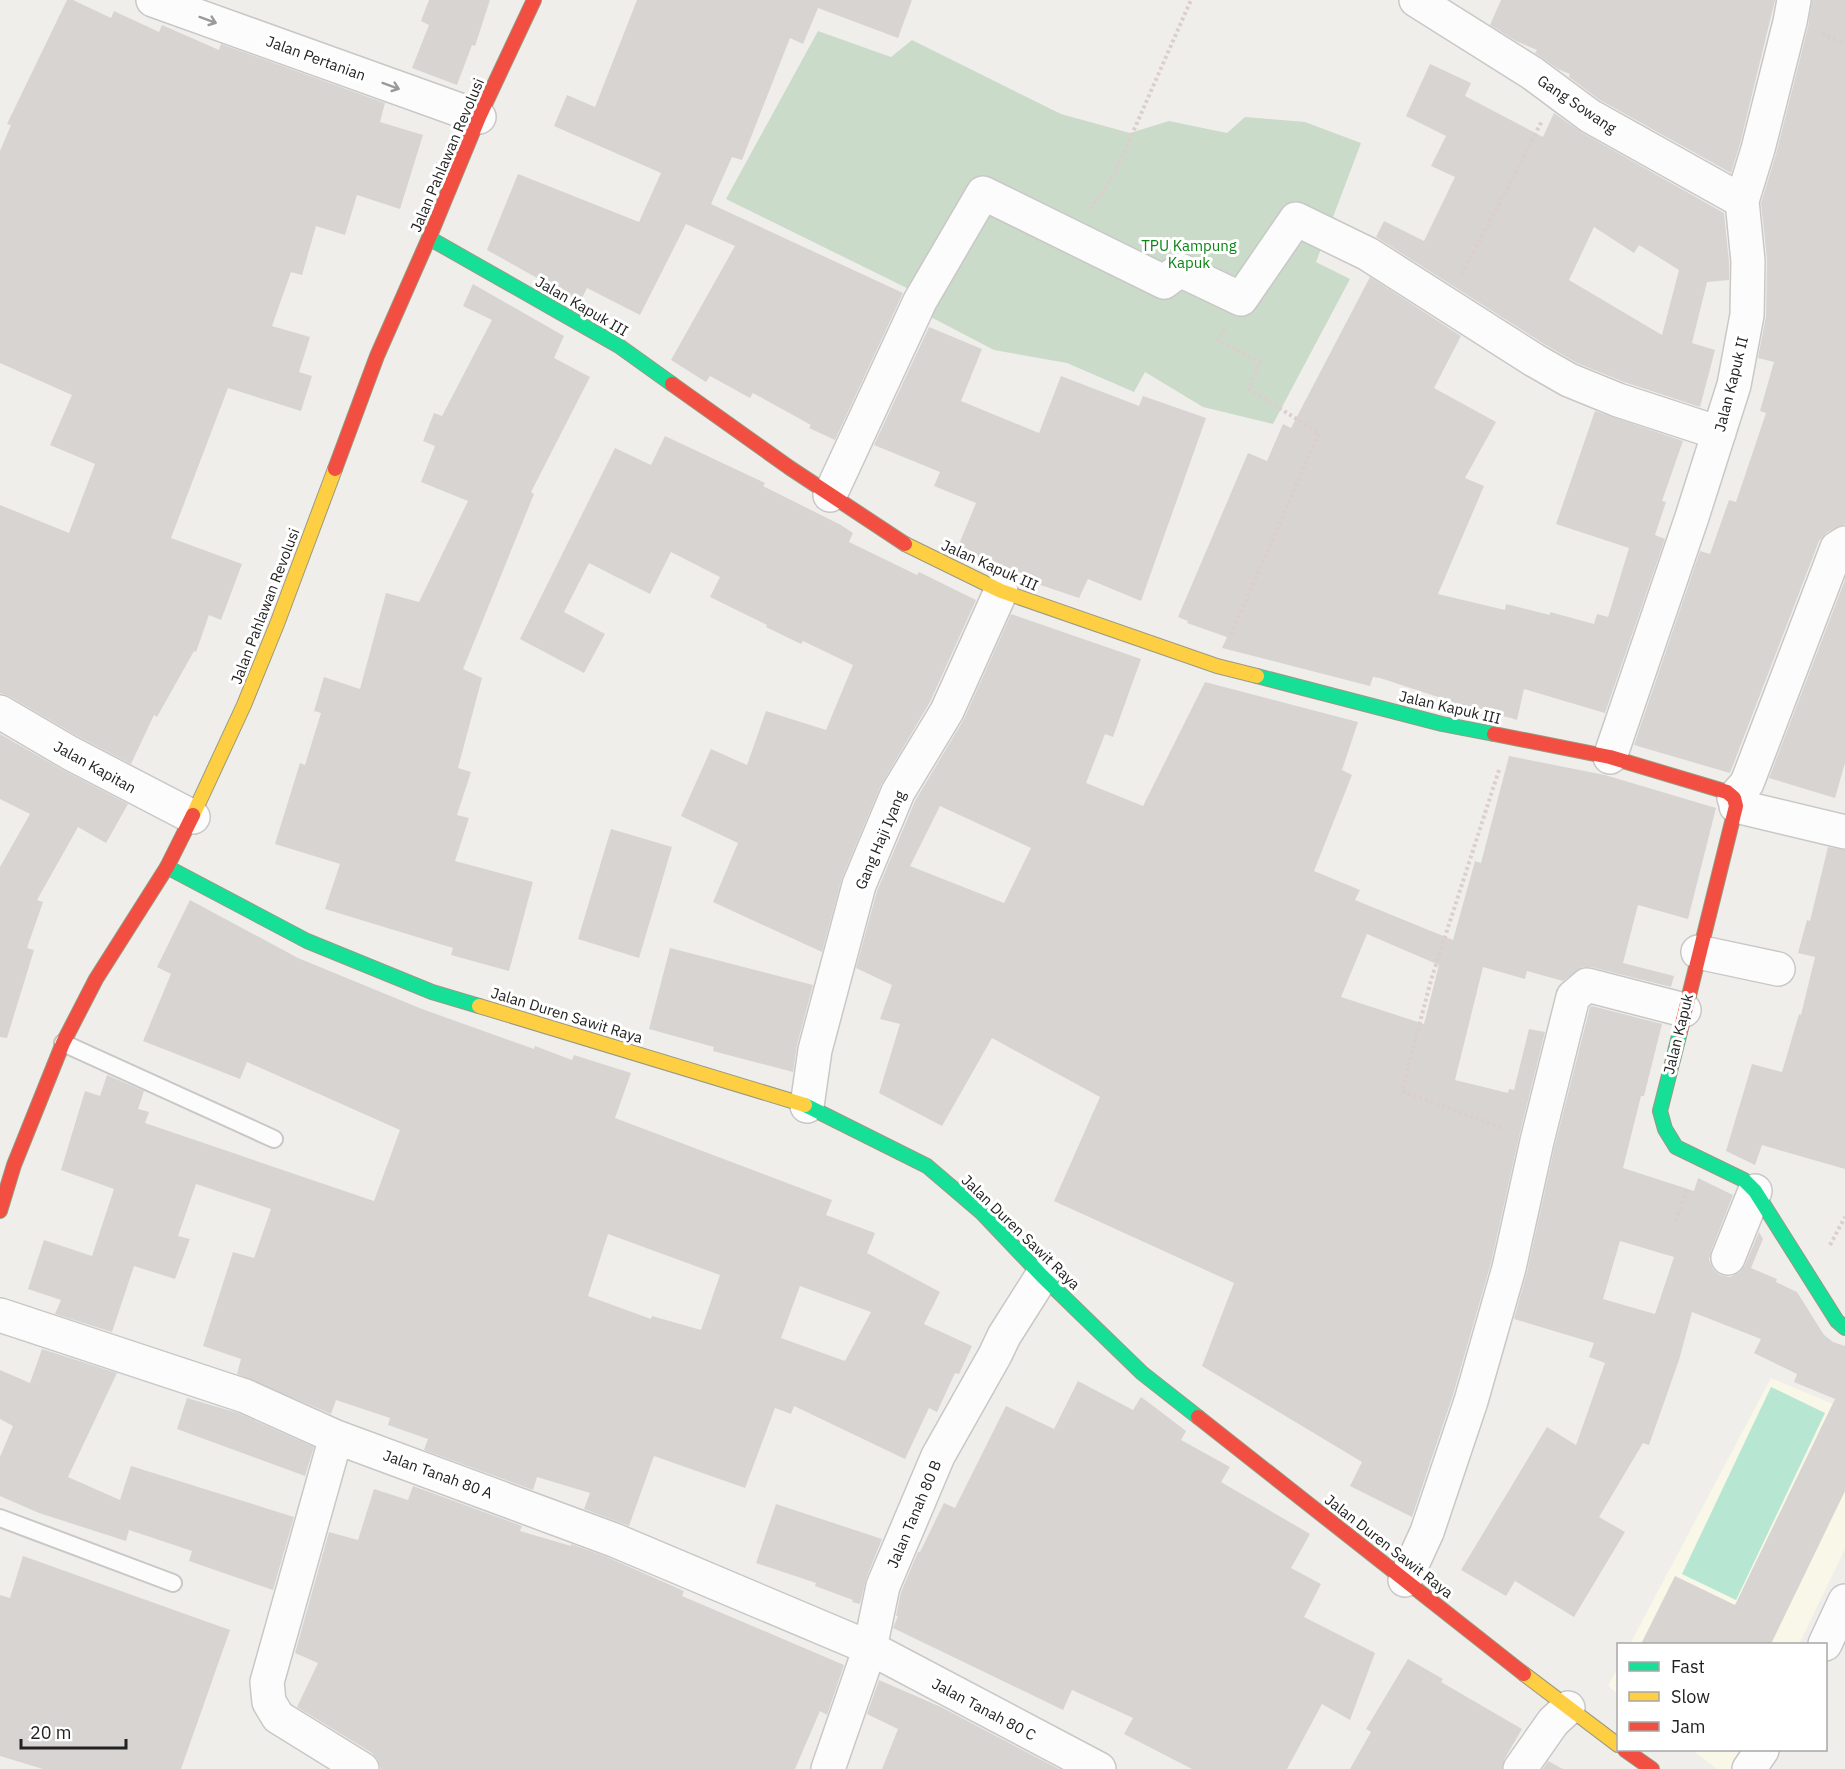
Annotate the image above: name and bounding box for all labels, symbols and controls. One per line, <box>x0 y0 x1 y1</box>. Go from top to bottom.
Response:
one-way arrow <box>198 15 217 26</box>
street label: Jalan Pertanian <box>264 31 368 85</box>
street label: Gang Sowang <box>1534 71 1620 137</box>
street label: Jalan Pahlawan Revolusi <box>406 75 488 235</box>
one-way arrow <box>381 81 400 92</box>
park label: TPU Kampung Kapuk <box>1141 236 1237 272</box>
street label: Jalan Kapuk III <box>532 272 632 340</box>
street label: Jalan Kapuk II <box>1710 334 1752 434</box>
street label: Jalan Pahlawan Revolusi <box>226 525 304 687</box>
street label: Jalan Kapuk III <box>939 535 1041 595</box>
street label: Jalan Kapuk III <box>1397 686 1503 728</box>
street label: Jalan Kapitan <box>50 737 140 797</box>
street label: Gang Haji Iyang <box>851 788 909 892</box>
street label: Jalan Duren Sawit Raya <box>489 983 645 1047</box>
street label: Jalan Kapuk <box>1659 992 1697 1076</box>
street label: Jalan Duren Sawit Raya <box>958 1170 1084 1294</box>
street label: Jalan Tanah 80 A <box>381 1445 496 1503</box>
street label: Jalan Tanah 80 B <box>883 1457 945 1571</box>
street label: Jalan Duren Sawit Raya <box>1321 1490 1457 1602</box>
legend <box>1617 1643 1827 1751</box>
text: Fast <box>1671 1655 1705 1678</box>
street label: Jalan Tanah 80 C <box>929 1674 1039 1744</box>
text: Slow <box>1671 1685 1710 1708</box>
scale bar <box>21 1712 126 1750</box>
text: Jam <box>1671 1715 1706 1738</box>
text: 20 m <box>30 1721 72 1744</box>

